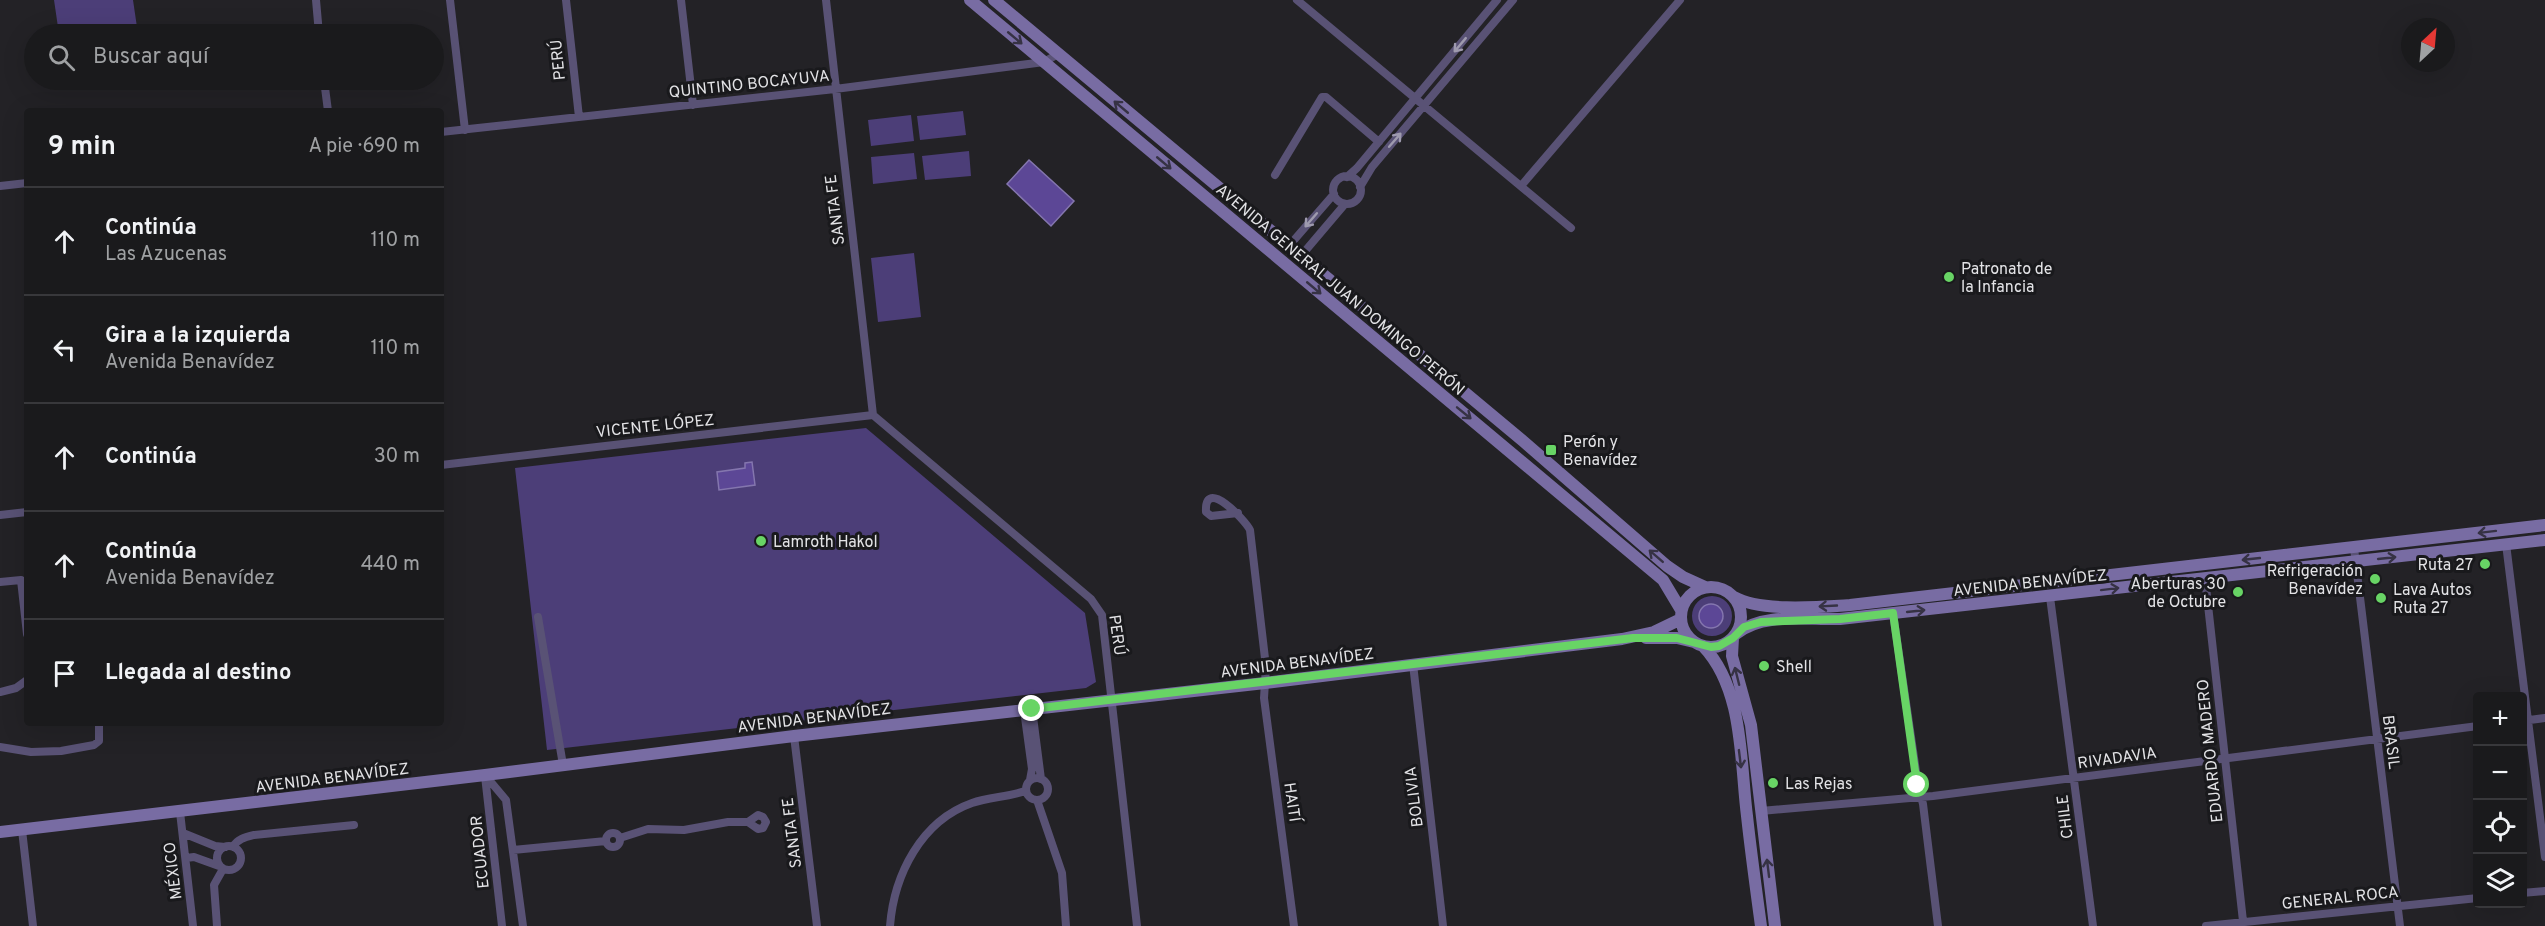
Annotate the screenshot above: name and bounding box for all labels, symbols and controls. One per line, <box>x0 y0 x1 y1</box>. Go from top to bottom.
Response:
north arrow <box>2401 18 2455 72</box>
search box <box>24 24 444 90</box>
one-way arrow <box>1007 31 1023 44</box>
one-way arrow <box>1453 37 1467 52</box>
street label: PERÚ <box>545 38 571 81</box>
icon: search <box>45 41 78 74</box>
text: Buscar aquí <box>93 44 209 71</box>
street label: QUINTINO BOCAYUVA <box>668 67 831 103</box>
one-way arrow <box>1113 100 1129 113</box>
text: 9 min <box>48 131 116 164</box>
one-way arrow <box>1388 133 1402 148</box>
text: A pie · 690 m <box>308 134 420 160</box>
one-way arrow <box>1156 156 1171 170</box>
street label: SANTA FE <box>822 173 850 246</box>
street label: AVENIDA GENERAL JUAN DOMINGO PERÓN <box>1211 179 1469 401</box>
one-way arrow <box>1304 212 1318 227</box>
text: Continúa <box>105 215 197 242</box>
icon: ahead <box>48 225 81 258</box>
text: 110 m <box>371 228 420 254</box>
text: Las Azucenas <box>105 242 227 268</box>
place label: Patronato de la Infancia <box>1961 260 2052 298</box>
marker: Patronato de la Infancia <box>1942 270 1956 284</box>
one-way arrow <box>1306 282 1322 295</box>
text: Gira a la izquierda <box>105 323 291 350</box>
icon: left <box>48 333 81 366</box>
text: 110 m <box>371 336 420 362</box>
text: Avenida Benavídez <box>105 350 275 376</box>
one-way arrow <box>1456 406 1471 420</box>
street label: VICENTE LÓPEZ <box>595 409 715 443</box>
place label: Perón y Benavídez <box>1563 433 1638 471</box>
icon: ahead <box>48 441 81 474</box>
marker: Perón y Benavídez <box>1544 443 1558 457</box>
text: Continúa <box>105 444 197 471</box>
text: 30 m <box>374 444 420 470</box>
one-way arrow <box>2477 527 2497 538</box>
place label: Lamroth Hakol <box>773 533 878 553</box>
marker: Lamroth Hakol <box>754 534 768 548</box>
text: Continúa <box>105 539 197 566</box>
icon: ahead <box>48 549 81 582</box>
one-way arrow <box>1648 550 1664 563</box>
text: 440 m <box>361 552 420 578</box>
one-way arrow <box>2377 552 2397 563</box>
one-way arrow <box>2242 554 2262 565</box>
place label: Ruta 27 <box>2418 556 2473 576</box>
marker: Ruta 27 <box>2478 557 2492 571</box>
place label: Refrigeración Benavídez <box>2267 562 2363 600</box>
street label: AVENIDA BENAVÍDEZ <box>1952 564 2108 602</box>
text: Avenida Benavídez <box>105 566 275 592</box>
marker: Refrigeración Benavídez <box>2368 572 2382 586</box>
place label: Aberturas 30 de Octubre <box>2131 575 2226 613</box>
place label: Lava Autos Ruta 27 <box>2393 581 2472 619</box>
one-way arrow <box>2100 584 2120 595</box>
marker: Aberturas 30 de Octubre <box>2231 585 2245 599</box>
marker: Lava Autos Ruta 27 <box>2374 591 2388 605</box>
one-way arrow <box>1819 601 1839 612</box>
one-way arrow <box>1906 605 1926 616</box>
street label: PERÚ <box>1103 613 1131 657</box>
street label: AVENIDA BENAVÍDEZ <box>1219 643 1375 683</box>
icon: arrive <box>48 657 81 690</box>
place label: Shell <box>1776 658 1812 678</box>
marker: Shell <box>1757 659 1771 673</box>
text: Llegada al destino <box>105 660 291 687</box>
one-way arrow <box>1731 667 1743 686</box>
street label: EDUARDO MADERO <box>2194 678 2228 823</box>
map controls <box>2473 692 2527 908</box>
button: + <box>2473 692 2527 746</box>
route end <box>1018 695 1044 721</box>
street label: AVENIDA BENAVÍDEZ <box>736 698 892 738</box>
street label: BRASIL <box>2377 714 2403 770</box>
street label: RIVADAVIA <box>2076 744 2158 774</box>
button: − <box>2473 746 2527 800</box>
one-way arrow <box>1735 748 1746 768</box>
street label: AVENIDA BENAVÍDEZ <box>254 758 410 798</box>
street label: BOLIVIA <box>1401 765 1429 828</box>
route start <box>1903 771 1929 797</box>
place label: Las Rejas <box>1785 775 1852 795</box>
marker: Las Rejas <box>1766 776 1780 790</box>
street label: HAITÍ <box>1278 781 1306 825</box>
street label: CHILE <box>2053 794 2079 840</box>
street label: SANTA FE <box>779 796 807 869</box>
button: locate <box>2473 800 2527 854</box>
street label: ECUADOR <box>467 814 495 889</box>
street label: MÉXICO <box>159 841 187 901</box>
button: layers <box>2473 854 2527 908</box>
one-way arrow <box>1762 858 1773 878</box>
street label: GENERAL ROCA <box>2281 883 2400 915</box>

